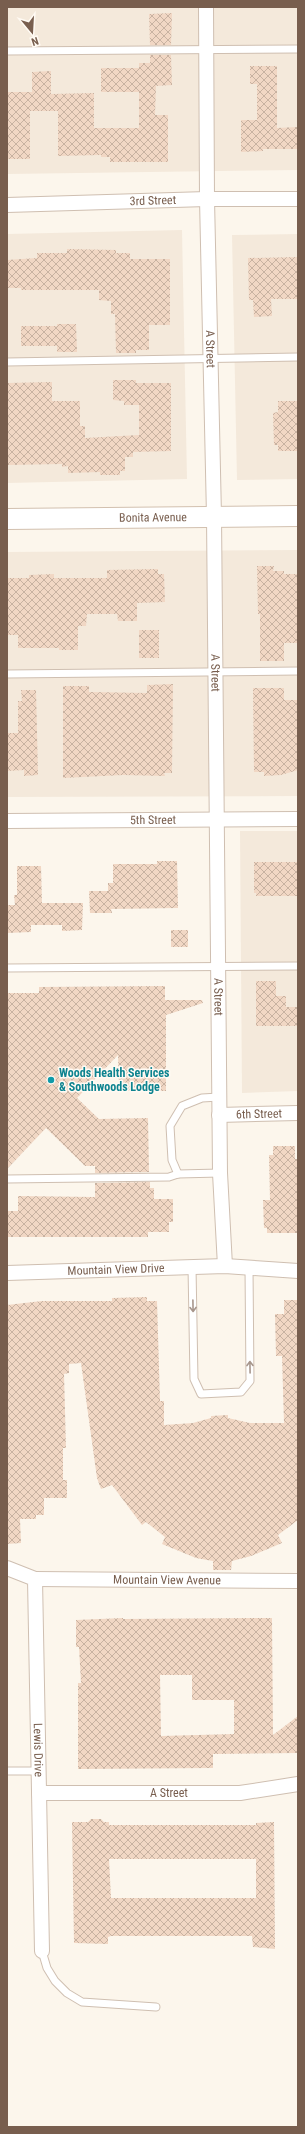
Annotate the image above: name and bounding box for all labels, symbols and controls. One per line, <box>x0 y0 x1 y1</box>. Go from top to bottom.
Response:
north arrow <box>12 12 52 52</box>
text: N <box>29 34 40 48</box>
street label: 3rd Street <box>130 193 177 208</box>
street label: A Street <box>203 330 218 368</box>
street label: Bonita Avenue <box>119 510 187 525</box>
street label: A Street <box>208 654 223 692</box>
street label: 5th Street <box>130 813 177 827</box>
street label: A Street <box>211 978 226 1016</box>
place label: Woods Health Services & Southwoods Lodge <box>59 1066 170 1094</box>
marker: Woods Health Services & Southwoods Lodge <box>46 1075 56 1085</box>
street label: 6th Street <box>236 1106 283 1122</box>
street label: Mountain View Drive <box>67 1261 165 1278</box>
one-way arrow <box>189 1299 196 1312</box>
one-way arrow <box>246 1361 254 1374</box>
street label: Mountain View Avenue <box>113 1573 221 1587</box>
street label: Lewis Drive <box>31 1723 46 1777</box>
street label: A Street <box>150 1786 188 1800</box>

